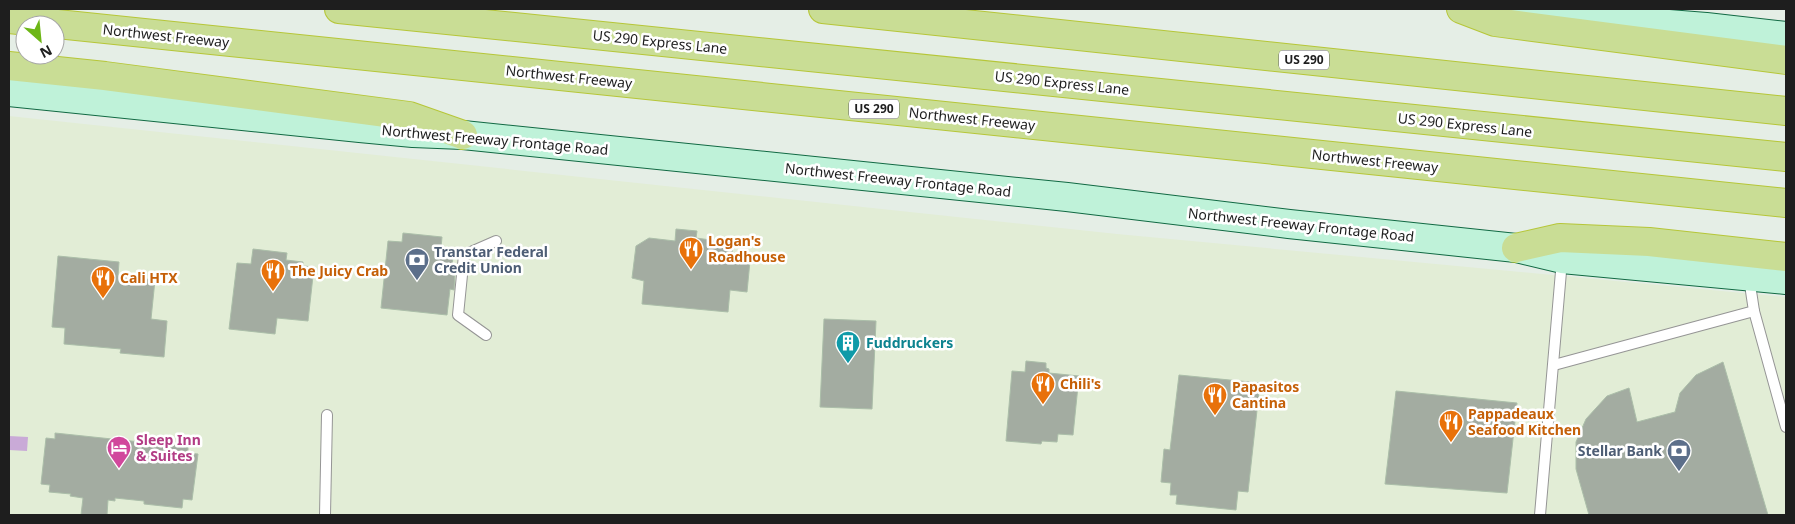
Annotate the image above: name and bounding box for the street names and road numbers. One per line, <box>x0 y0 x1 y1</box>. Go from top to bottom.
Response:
street label: Northwest Freeway <box>102 19 231 52</box>
street label: US 290 Express Lane <box>592 25 728 58</box>
road number: US 290 <box>1279 50 1329 70</box>
street label: Northwest Freeway <box>505 60 634 93</box>
street label: US 290 Express Lane <box>994 66 1130 99</box>
road number: US 290 <box>849 100 899 118</box>
street label: Northwest Freeway <box>908 102 1037 135</box>
street label: US 290 Express Lane <box>1397 108 1533 141</box>
street label: Northwest Freeway Frontage Road <box>381 120 609 159</box>
street label: Northwest Freeway <box>1311 144 1440 177</box>
street label: Northwest Freeway Frontage Road <box>784 158 1012 201</box>
street label: Northwest Freeway Frontage Road <box>1187 203 1415 246</box>

